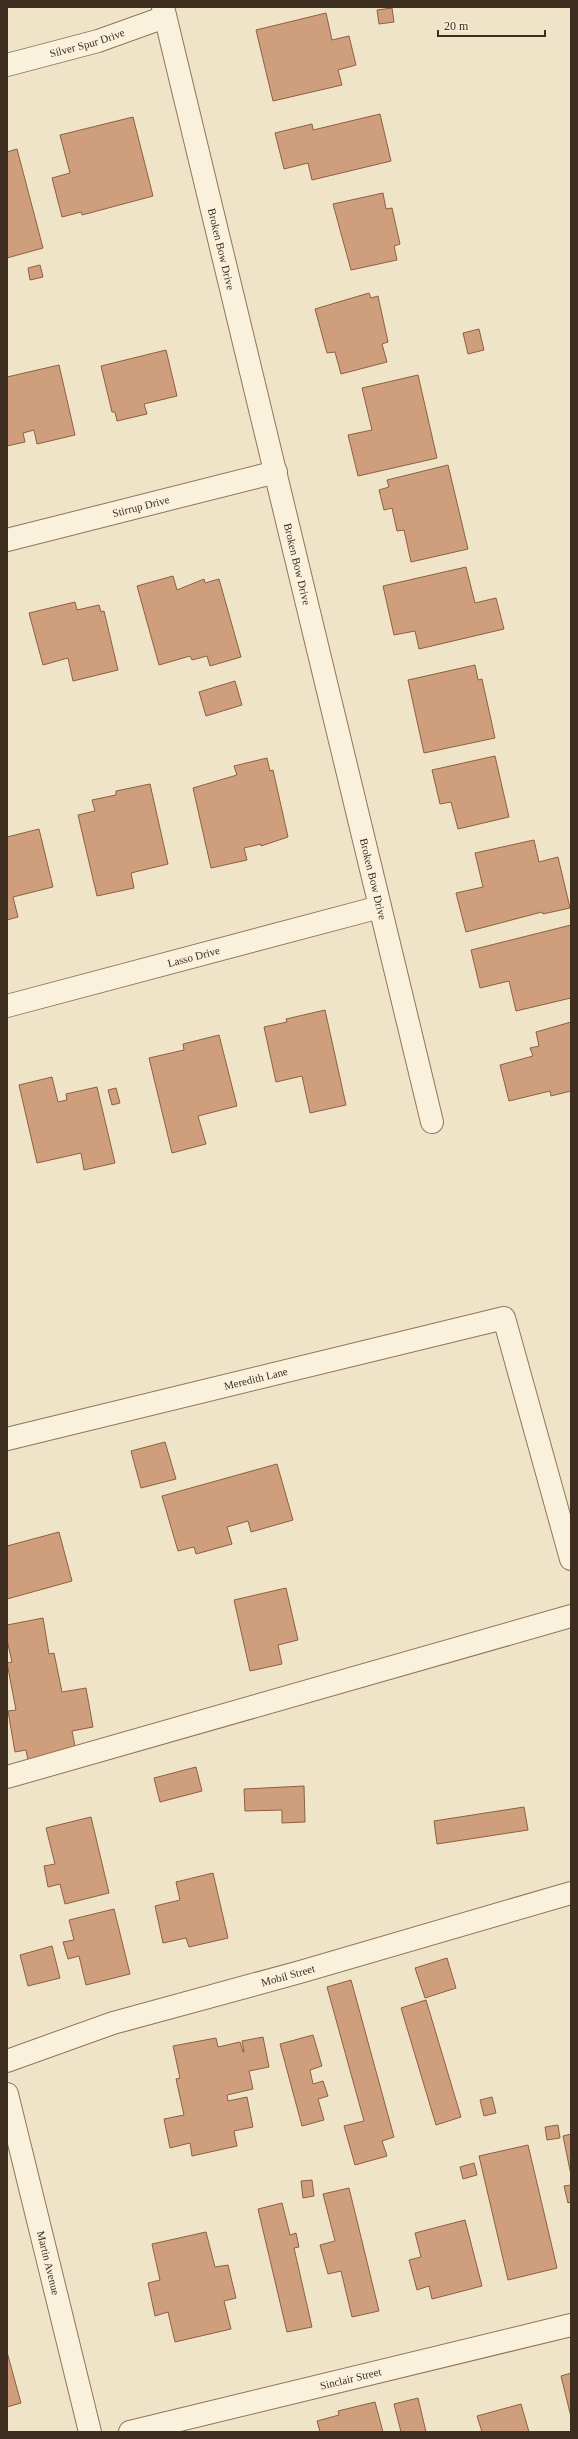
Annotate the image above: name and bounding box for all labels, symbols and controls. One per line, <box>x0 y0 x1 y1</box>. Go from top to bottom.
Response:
scale bar <box>438 12 545 38</box>
text: 20 m <box>444 19 469 33</box>
street label: Silver Spur Drive <box>48 26 126 60</box>
street label: Broken Bow Drive <box>206 207 237 291</box>
street label: Stirrup Drive <box>111 493 171 519</box>
street label: Broken Bow Drive <box>282 522 313 606</box>
street label: Broken Bow Drive <box>358 837 389 921</box>
street label: Lasso Drive <box>166 944 221 969</box>
street label: Meredith Lane <box>223 1365 289 1392</box>
street label: Mobil Street <box>260 1962 316 1988</box>
street label: Martin Avenue <box>35 2230 62 2296</box>
street label: Sinclair Street <box>319 2365 382 2392</box>

